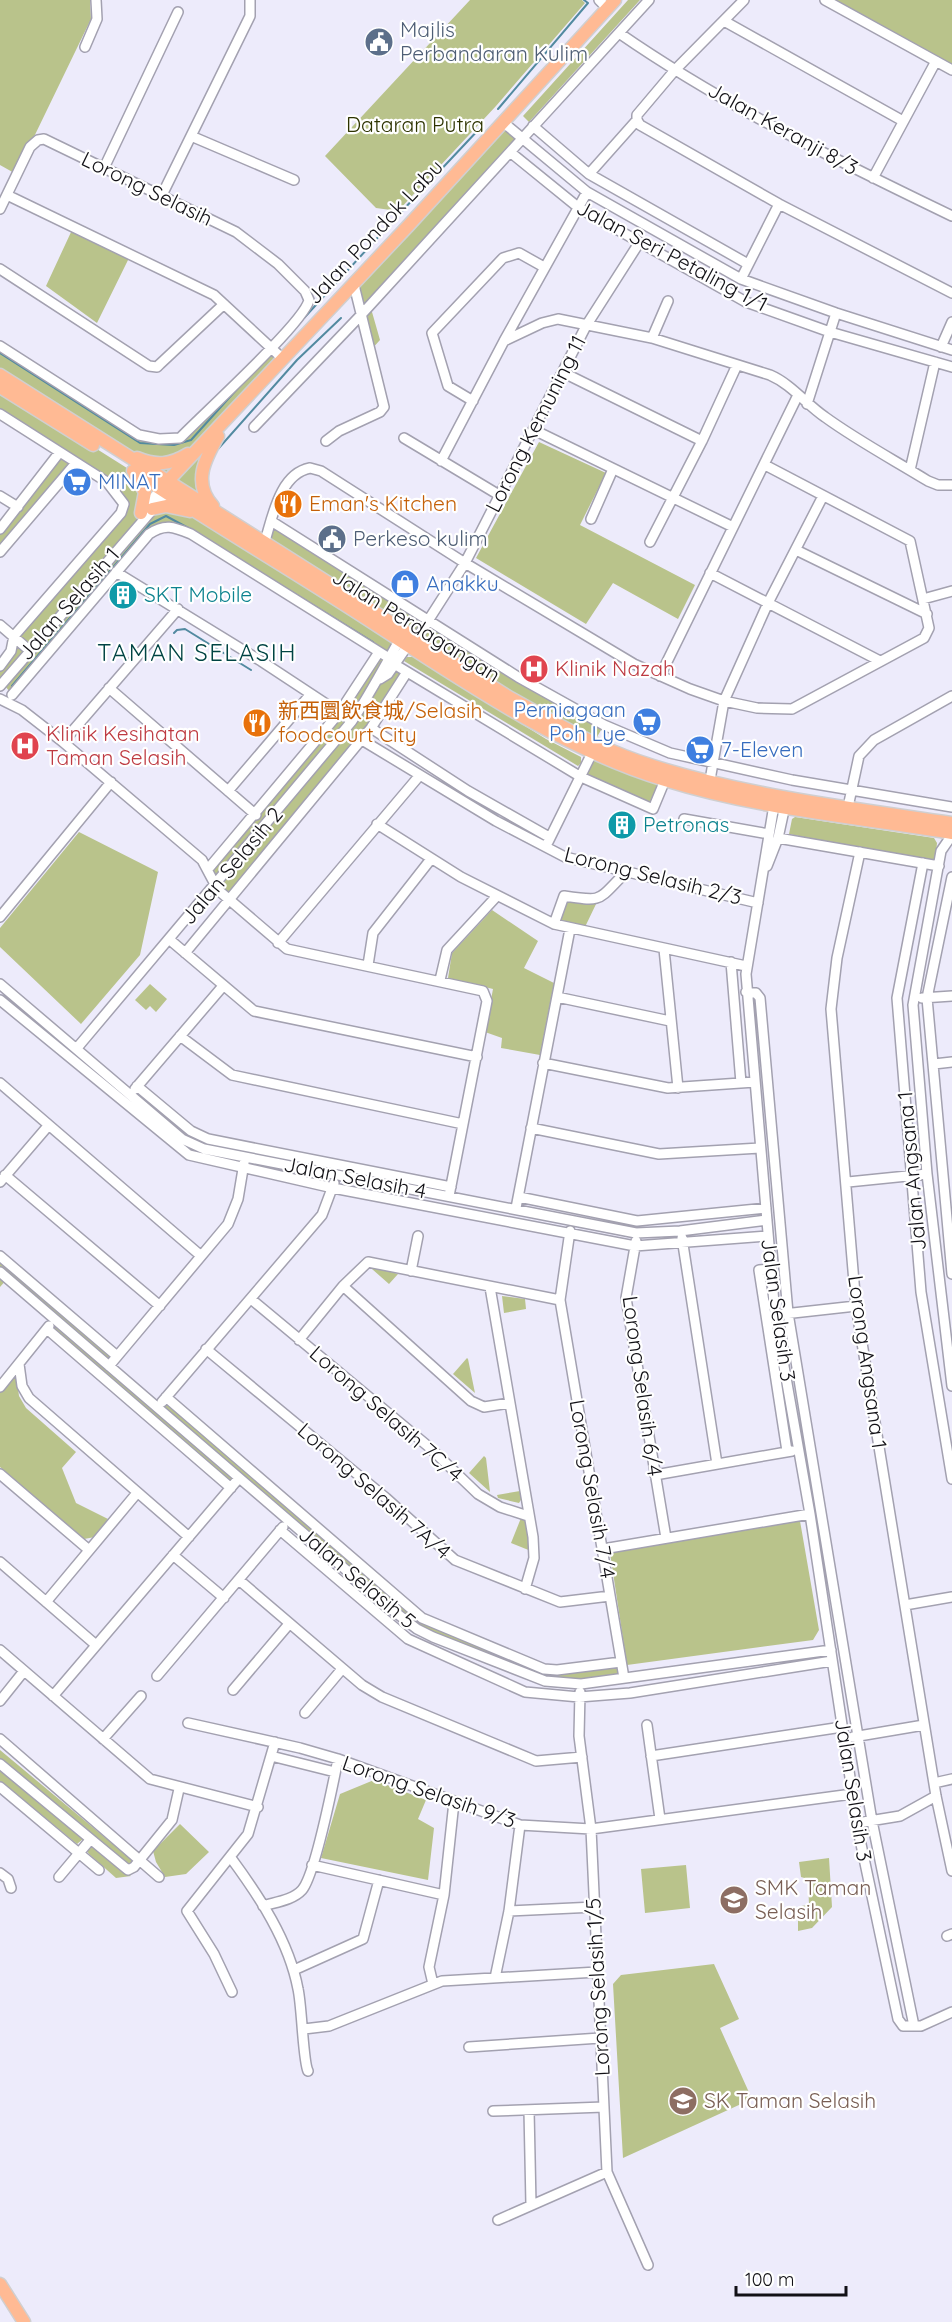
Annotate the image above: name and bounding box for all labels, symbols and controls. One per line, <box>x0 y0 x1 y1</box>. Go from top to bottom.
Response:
place label: Majlis Perbandaran Kulim <box>400 16 588 66</box>
public building icon: Majlis Perbandaran Kulim <box>363 26 395 58</box>
street label: Jalan Keranji 8/3 <box>704 76 863 180</box>
park label: Dataran Putra <box>346 111 484 137</box>
street label: Lorong Selasih <box>78 145 217 231</box>
street label: Jalan Pondok Labu <box>301 154 448 309</box>
street label: Jalan Seri Petaling 1/1 <box>572 194 773 317</box>
street label: Lorong Kemuning 11 <box>479 331 591 516</box>
supermarket icon: MINAT <box>61 466 93 498</box>
place label: MINAT <box>98 468 161 494</box>
restaurant icon: Eman's Kitchen <box>272 488 304 520</box>
place label: Eman's Kitchen <box>309 490 457 516</box>
public building icon: Perkeso kulim <box>316 523 348 555</box>
place label: Perkeso kulim <box>353 525 488 551</box>
street label: Jalan Selasih 1 <box>12 542 124 665</box>
street label: Jalan Perdagangan <box>328 563 505 687</box>
shop icon: Anakku <box>389 568 421 600</box>
place label: Anakku <box>426 570 499 596</box>
building icon: SKT Mobile <box>107 579 139 611</box>
place label: SKT Mobile <box>144 581 252 607</box>
district label: TAMAN SELASIH <box>97 637 297 667</box>
hospital icon: Klinik Nazah <box>518 653 550 685</box>
place label: Klinik Nazah <box>555 655 675 681</box>
place label: Perniagaan Poh Lye <box>514 696 626 746</box>
place label: 新西圜飲食城/Selasih foodcourt City <box>278 697 482 747</box>
supermarket icon: Perniagaan Poh Lye <box>631 706 663 738</box>
restaurant icon: 新西圜飲食城/Selasih foodcourt City <box>241 707 273 739</box>
place label: Klinik Kesihatan Taman Selasih <box>46 720 200 770</box>
hospital icon: Klinik Kesihatan Taman Selasih <box>9 730 41 762</box>
supermarket icon: 7-Eleven <box>684 734 716 766</box>
place label: 7-Eleven <box>721 736 803 762</box>
street label: Jalan Selasih 2 <box>175 801 288 929</box>
building icon: Petronas <box>606 809 638 841</box>
place label: Petronas <box>643 811 729 837</box>
street label: Lorong Selasih 2/3 <box>562 840 745 910</box>
street label: Jalan Angsana 1 <box>891 1090 931 1252</box>
street label: Jalan Selasih 4 <box>282 1150 429 1204</box>
street label: Jalan Selasih 3 <box>756 1237 802 1383</box>
street label: Lorong Angsana 1 <box>843 1273 893 1450</box>
street label: Lorong Selasih 6/4 <box>617 1294 669 1478</box>
street label: Lorong Selasih 7C/4 <box>305 1340 469 1487</box>
street label: Lorong Selasih 7/4 <box>564 1397 622 1580</box>
street label: Lorong Selasih 7A/4 <box>293 1417 457 1564</box>
street label: Jalan Selasih 5 <box>294 1521 421 1634</box>
street label: Jalan Selasih 3 <box>830 1716 878 1863</box>
street label: Lorong Selasih 9/3 <box>339 1749 520 1833</box>
place label: SMK Taman Selasih <box>755 1874 871 1924</box>
school or university icon: SMK Taman Selasih <box>718 1884 750 1916</box>
street label: Lorong Selasih 1/5 <box>579 1897 615 2077</box>
school or university icon: SK Taman Selasih <box>667 2085 699 2117</box>
place label: SK Taman Selasih <box>704 2087 876 2113</box>
scale bar <box>736 2259 846 2297</box>
text: 100 m <box>745 2268 794 2291</box>

